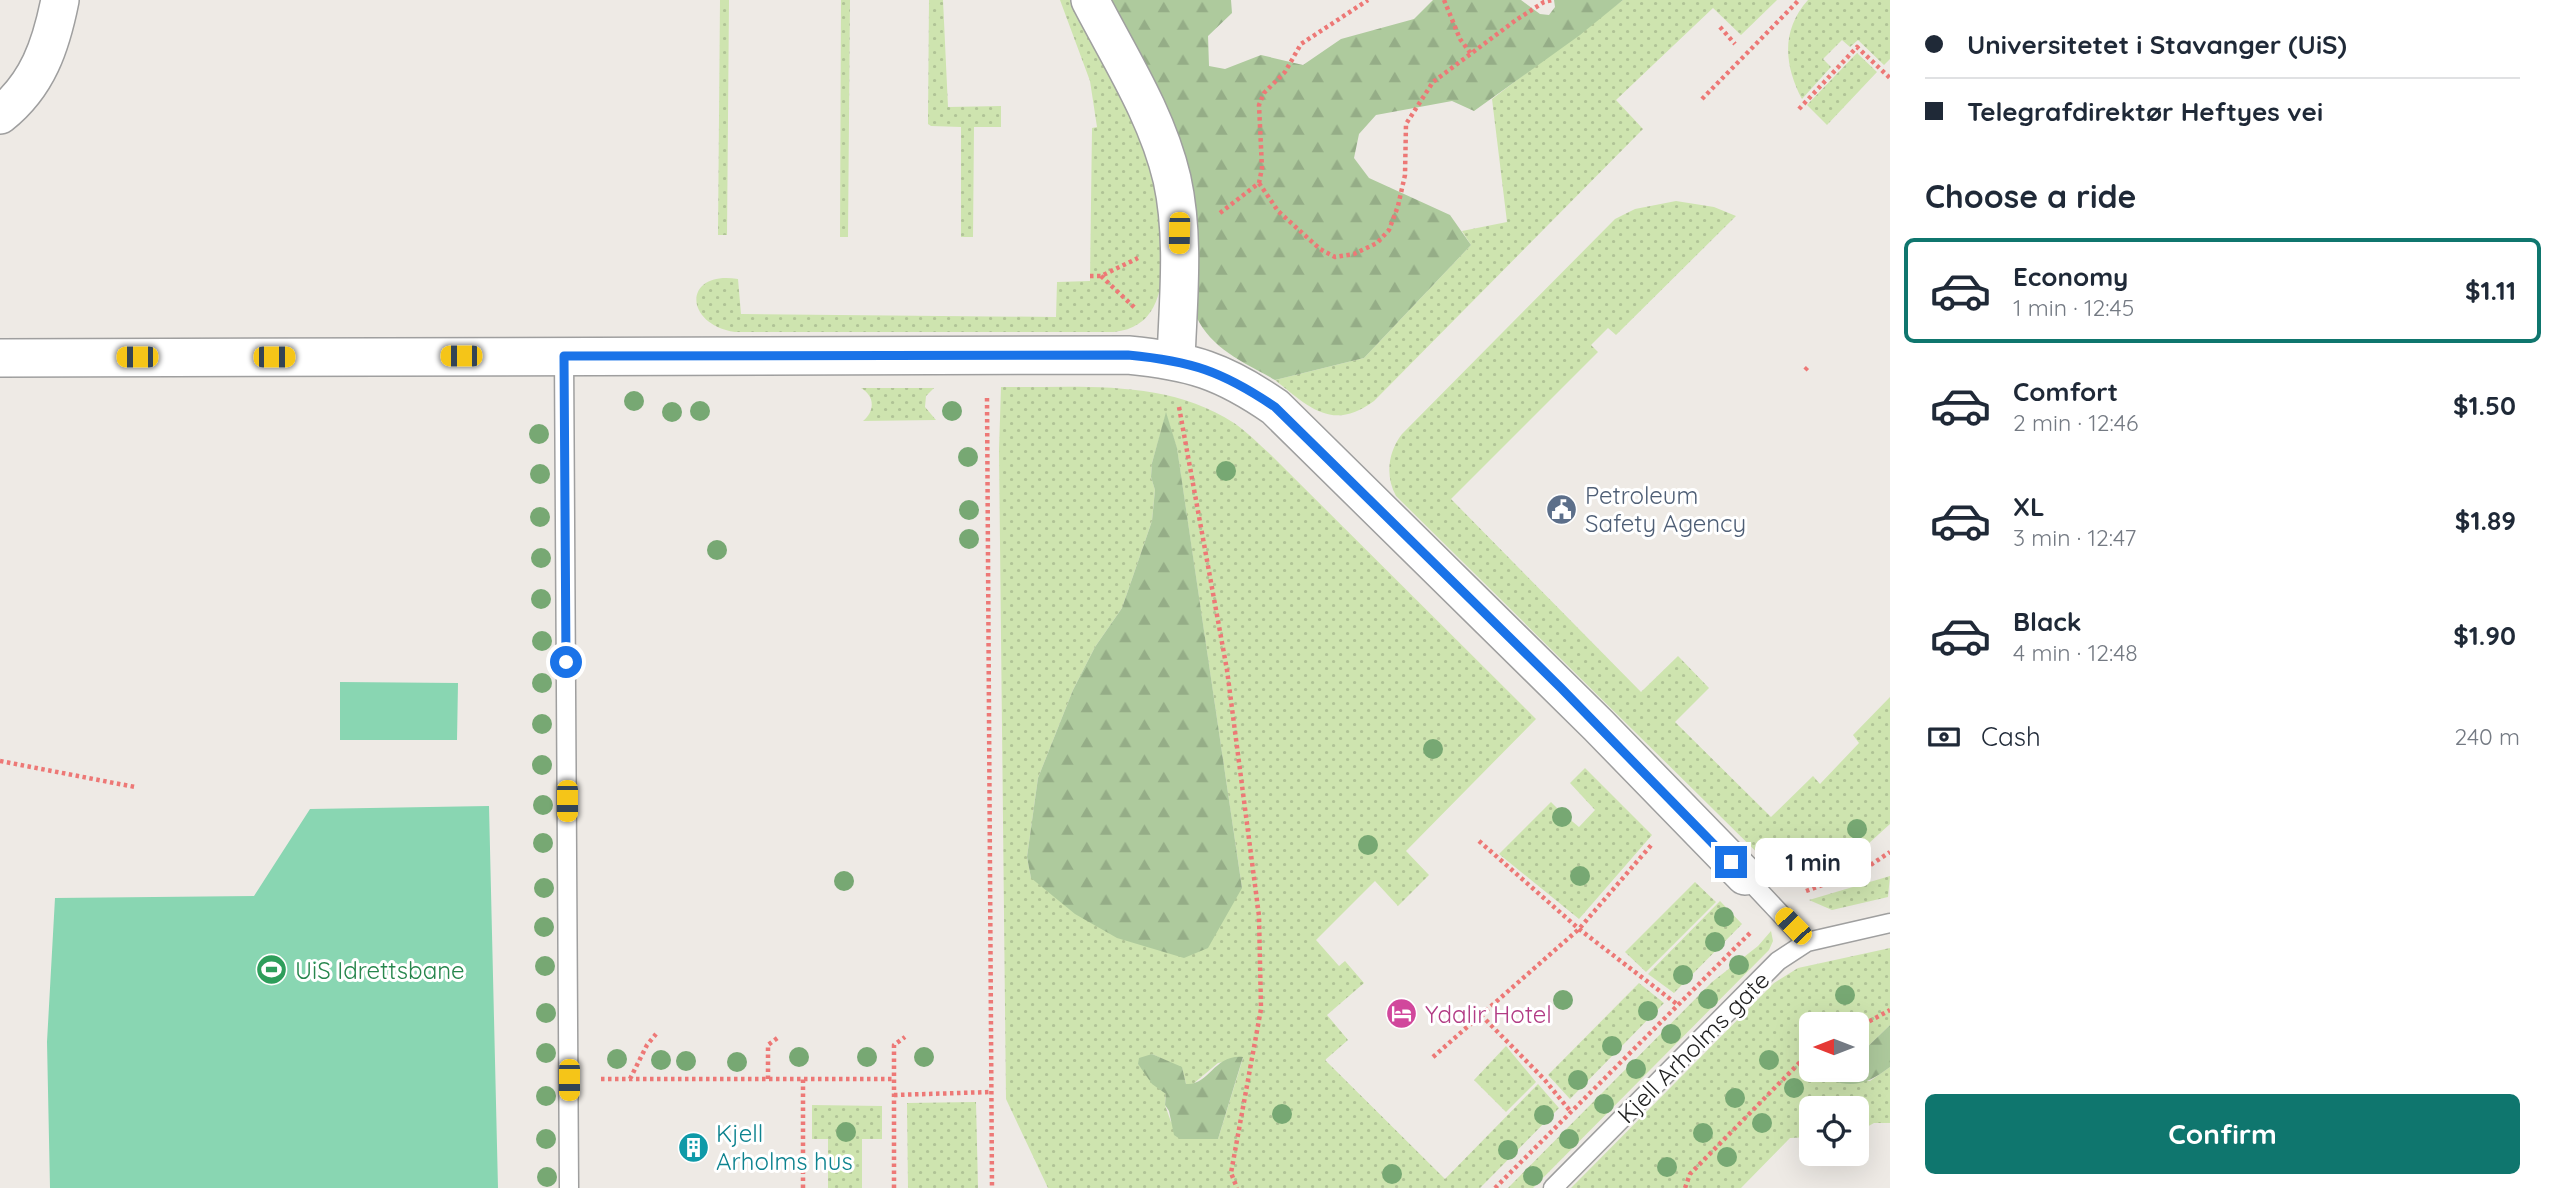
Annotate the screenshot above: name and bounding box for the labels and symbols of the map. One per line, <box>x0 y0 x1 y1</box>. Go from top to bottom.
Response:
car <box>1169 212 1190 254</box>
car <box>441 346 483 367</box>
car <box>117 347 159 368</box>
car <box>254 347 296 368</box>
place label: Petroleum Safety Agency <box>1585 480 1746 538</box>
public building icon: Petroleum Safety Agency <box>1545 492 1579 526</box>
route start <box>550 646 582 678</box>
car <box>557 780 578 822</box>
callout: 1 min <box>1756 838 1871 886</box>
route end <box>1715 846 1747 878</box>
car <box>1771 904 1816 948</box>
sports icon: UiS Idrettsbane <box>255 953 289 987</box>
place label: UiS Idrettsbane <box>295 955 465 985</box>
street label: Kjell Arholms gate <box>1611 965 1775 1129</box>
hotel icon: Ydalir Hotel <box>1385 997 1419 1031</box>
place label: Ydalir Hotel <box>1425 999 1552 1029</box>
north arrow <box>1799 1012 1869 1082</box>
car <box>559 1059 580 1101</box>
place label: Kjell Arholms hus <box>716 1118 853 1176</box>
building icon: Kjell Arholms hus <box>676 1130 710 1164</box>

